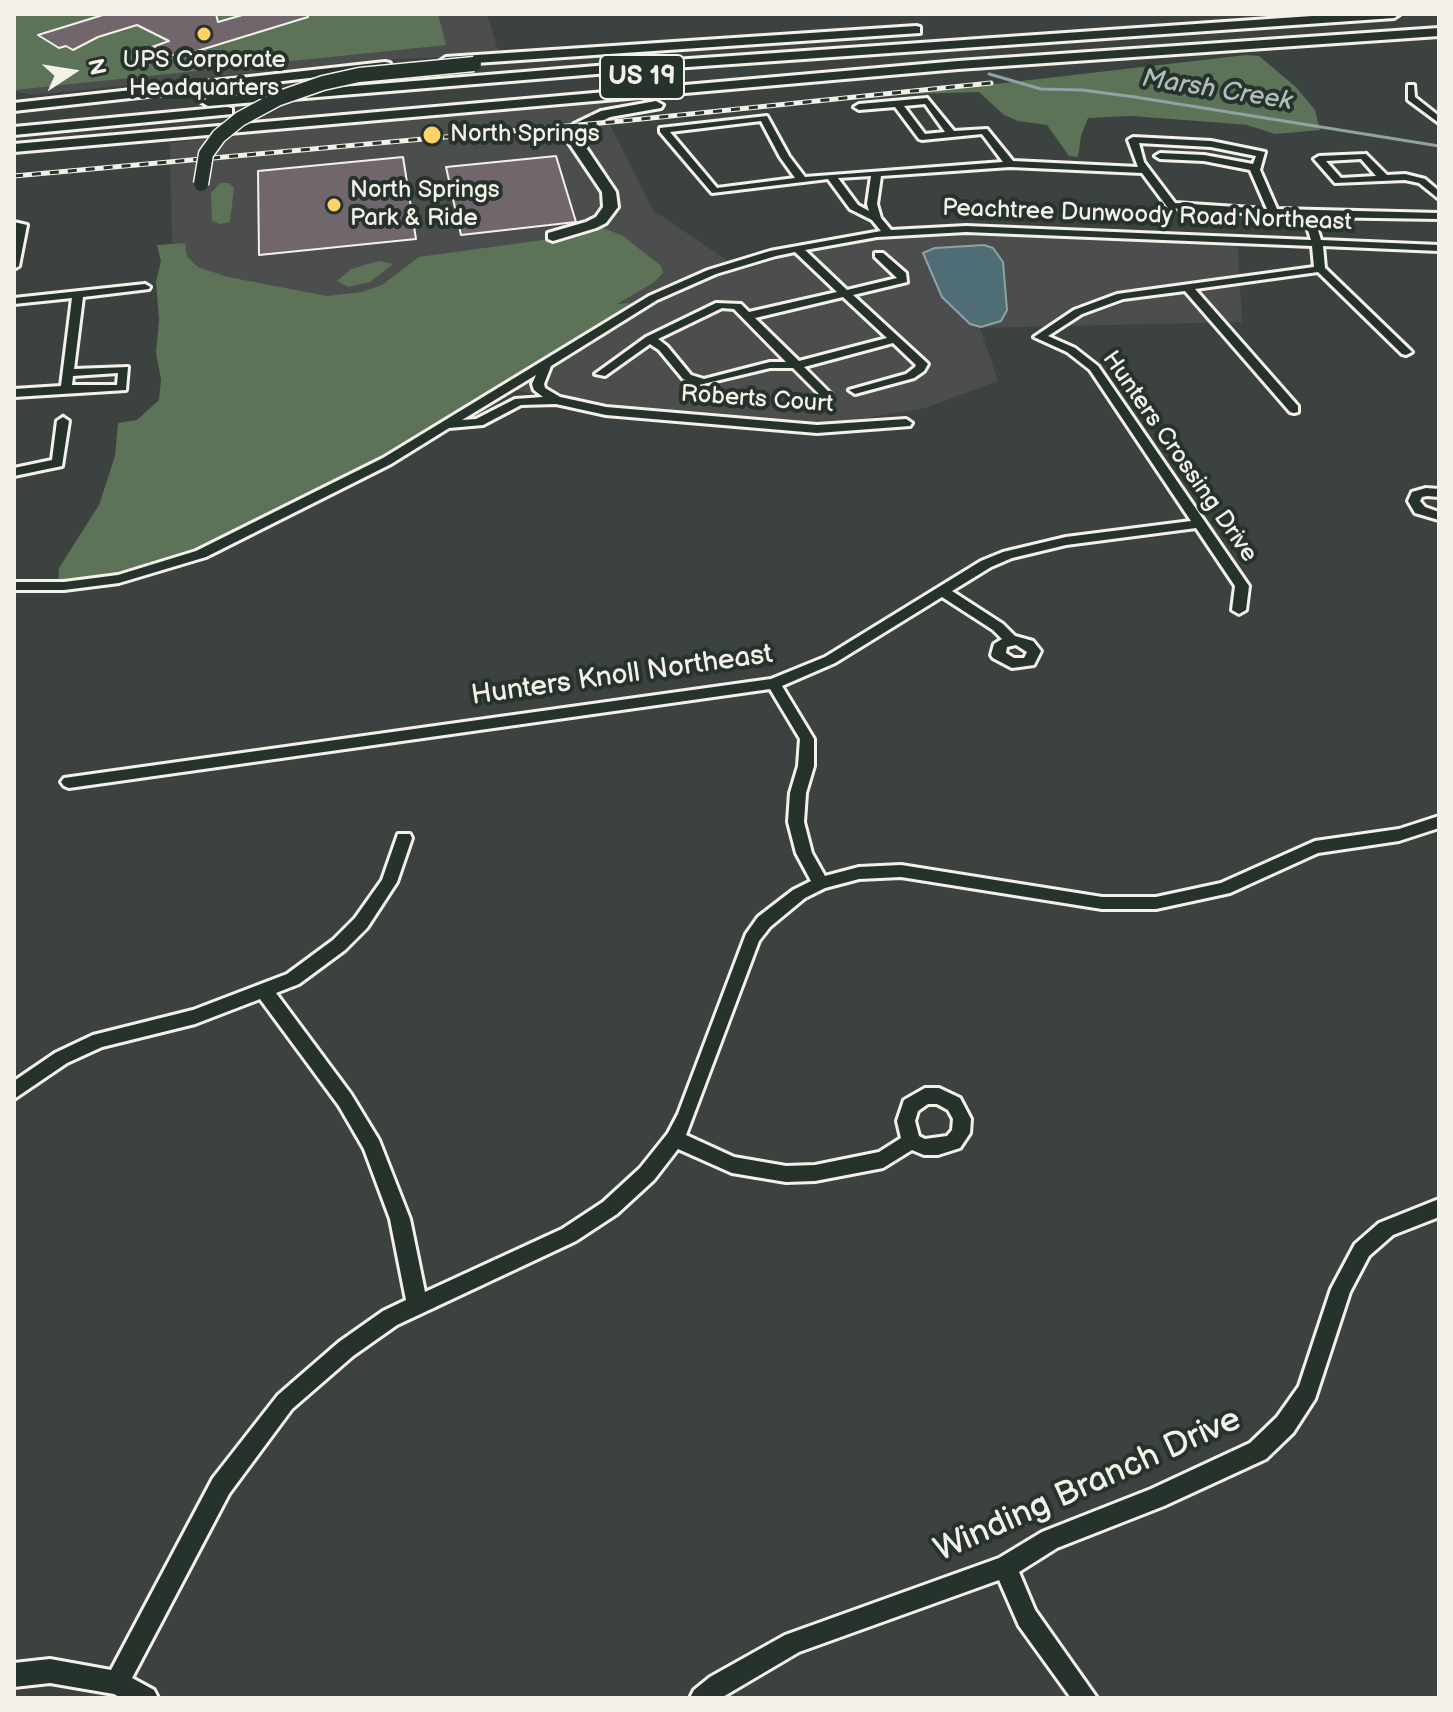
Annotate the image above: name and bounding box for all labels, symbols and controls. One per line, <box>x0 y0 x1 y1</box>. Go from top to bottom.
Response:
marker: UPS Corporate Headquarters <box>195 25 213 43</box>
north arrow <box>32 32 112 112</box>
place label: UPS Corporate Headquarters <box>122 47 286 103</box>
road number: US 19 <box>600 55 684 99</box>
text: N <box>81 56 111 78</box>
water label: Marsh Creek <box>1140 64 1294 118</box>
place label: North Springs <box>450 121 600 149</box>
marker: North Springs <box>421 124 443 146</box>
place label: North Springs Park & Ride <box>350 177 500 233</box>
street label: Peachtree Dunwoody Road Northeast <box>942 194 1352 238</box>
marker: North Springs Park & Ride <box>325 196 343 214</box>
street label: Hunters Crossing Drive <box>1095 346 1263 568</box>
street label: Roberts Court <box>680 380 834 420</box>
street label: Hunters Knoll Northeast <box>469 638 775 714</box>
street label: Winding Branch Drive <box>928 1400 1248 1572</box>

